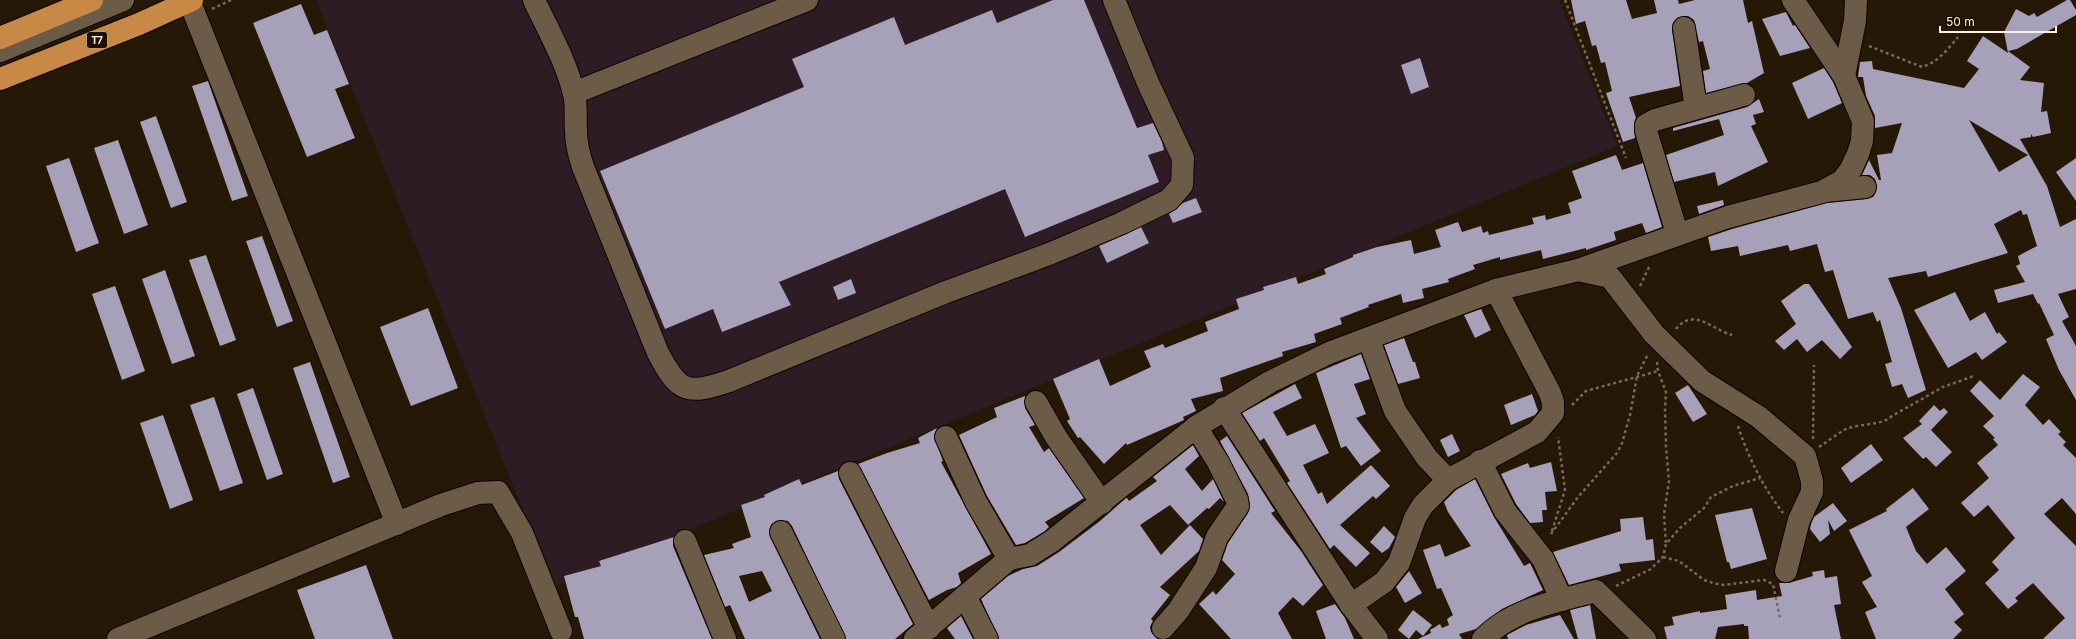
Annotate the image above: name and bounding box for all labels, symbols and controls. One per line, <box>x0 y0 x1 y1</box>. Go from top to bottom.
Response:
scale bar <box>1940 8 2056 34</box>
text: 50 m <box>1946 14 1975 29</box>
road number: T7 <box>87 32 107 48</box>

